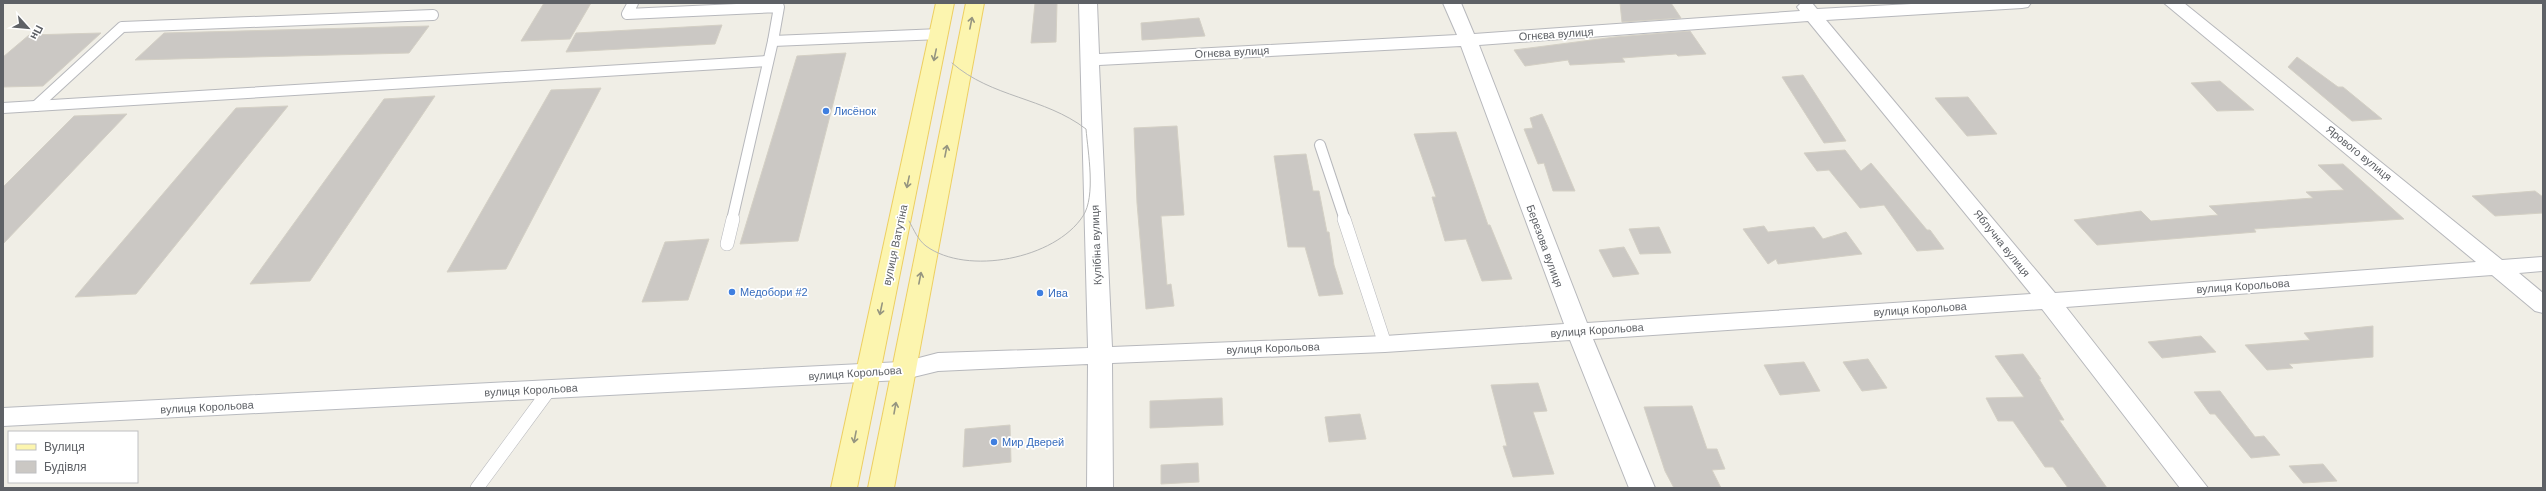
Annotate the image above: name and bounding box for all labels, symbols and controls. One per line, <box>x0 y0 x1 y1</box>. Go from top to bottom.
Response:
north arrow <box>8 8 48 48</box>
one-way arrow <box>968 17 976 30</box>
text: Пн <box>28 23 46 42</box>
street label: Огнєва вулиця <box>1518 25 1594 43</box>
street label: Огнєва вулиця <box>1194 44 1270 60</box>
one-way arrow <box>931 48 939 61</box>
place label: Лисёнок <box>834 105 876 117</box>
marker: Лисёнок <box>821 106 831 116</box>
street label: Ярового вулиця <box>2324 123 2394 183</box>
one-way arrow <box>942 145 950 158</box>
one-way arrow <box>904 175 912 188</box>
street label: вулиця Ватутіна <box>881 203 910 286</box>
street label: Березова вулиця <box>1524 203 1566 289</box>
street label: Кулібіна вулиця <box>1089 205 1103 285</box>
street label: Яблучна вулиця <box>1971 207 2033 279</box>
one-way arrow <box>916 272 924 285</box>
street label: вулиця Корольова <box>2196 277 2291 295</box>
place label: Медобори #2 <box>740 286 808 298</box>
marker: Медобори #2 <box>727 287 737 297</box>
place label: Ива <box>1048 287 1069 299</box>
marker: Ива <box>1035 288 1045 298</box>
street label: вулиця Корольова <box>1873 300 1968 318</box>
one-way arrow <box>876 303 884 316</box>
street label: вулиця Корольова <box>1550 321 1645 339</box>
street label: вулиця Корольова <box>1226 340 1321 356</box>
street label: вулиця Корольова <box>808 364 903 382</box>
street label: вулиця Корольова <box>484 382 579 398</box>
street label: вулиця Корольова <box>160 399 255 415</box>
one-way arrow <box>891 402 899 415</box>
one-way arrow <box>850 430 858 443</box>
legend <box>8 431 138 483</box>
place label: Мир Дверей <box>1002 436 1064 448</box>
marker: Мир Дверей <box>989 437 999 447</box>
text: Вулиця <box>44 440 85 454</box>
text: Будівля <box>44 460 86 474</box>

